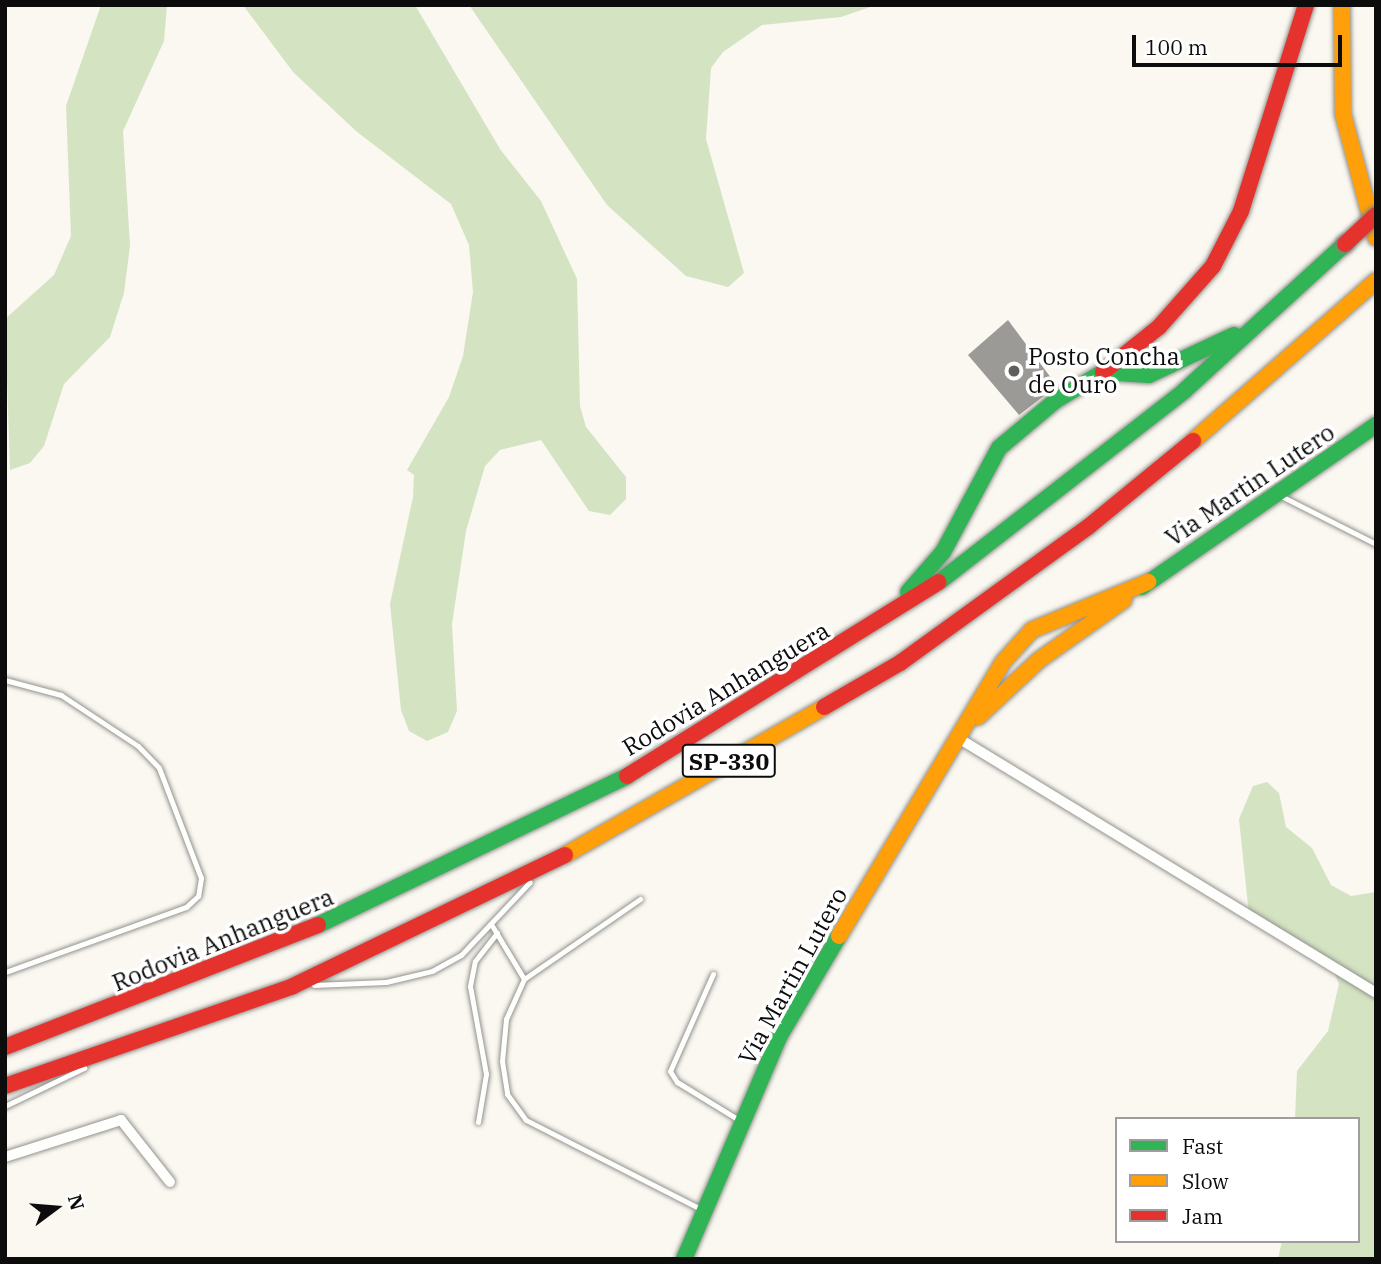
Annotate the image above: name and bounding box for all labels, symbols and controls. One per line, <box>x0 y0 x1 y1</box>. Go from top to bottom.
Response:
scale bar <box>1136 21 1346 65</box>
text: 100 m <box>1145 33 1208 61</box>
place label: Posto Concha de Ouro <box>1028 343 1180 399</box>
marker: Posto Concha de Ouro <box>1006 363 1022 379</box>
street label: Via Martin Lutero <box>1160 418 1340 552</box>
street label: Rodovia Anhanguera <box>617 616 835 762</box>
road number: SP-330 <box>682 741 776 780</box>
street label: Rodovia Anhanguera <box>108 882 338 998</box>
street label: Via Martin Lutero <box>732 882 854 1070</box>
legend <box>1115 1117 1360 1243</box>
text: Fast <box>1182 1132 1223 1160</box>
text: Slow <box>1182 1167 1229 1195</box>
north arrow <box>21 1173 91 1243</box>
text: N <box>63 1192 90 1213</box>
text: Jam <box>1182 1202 1223 1230</box>

